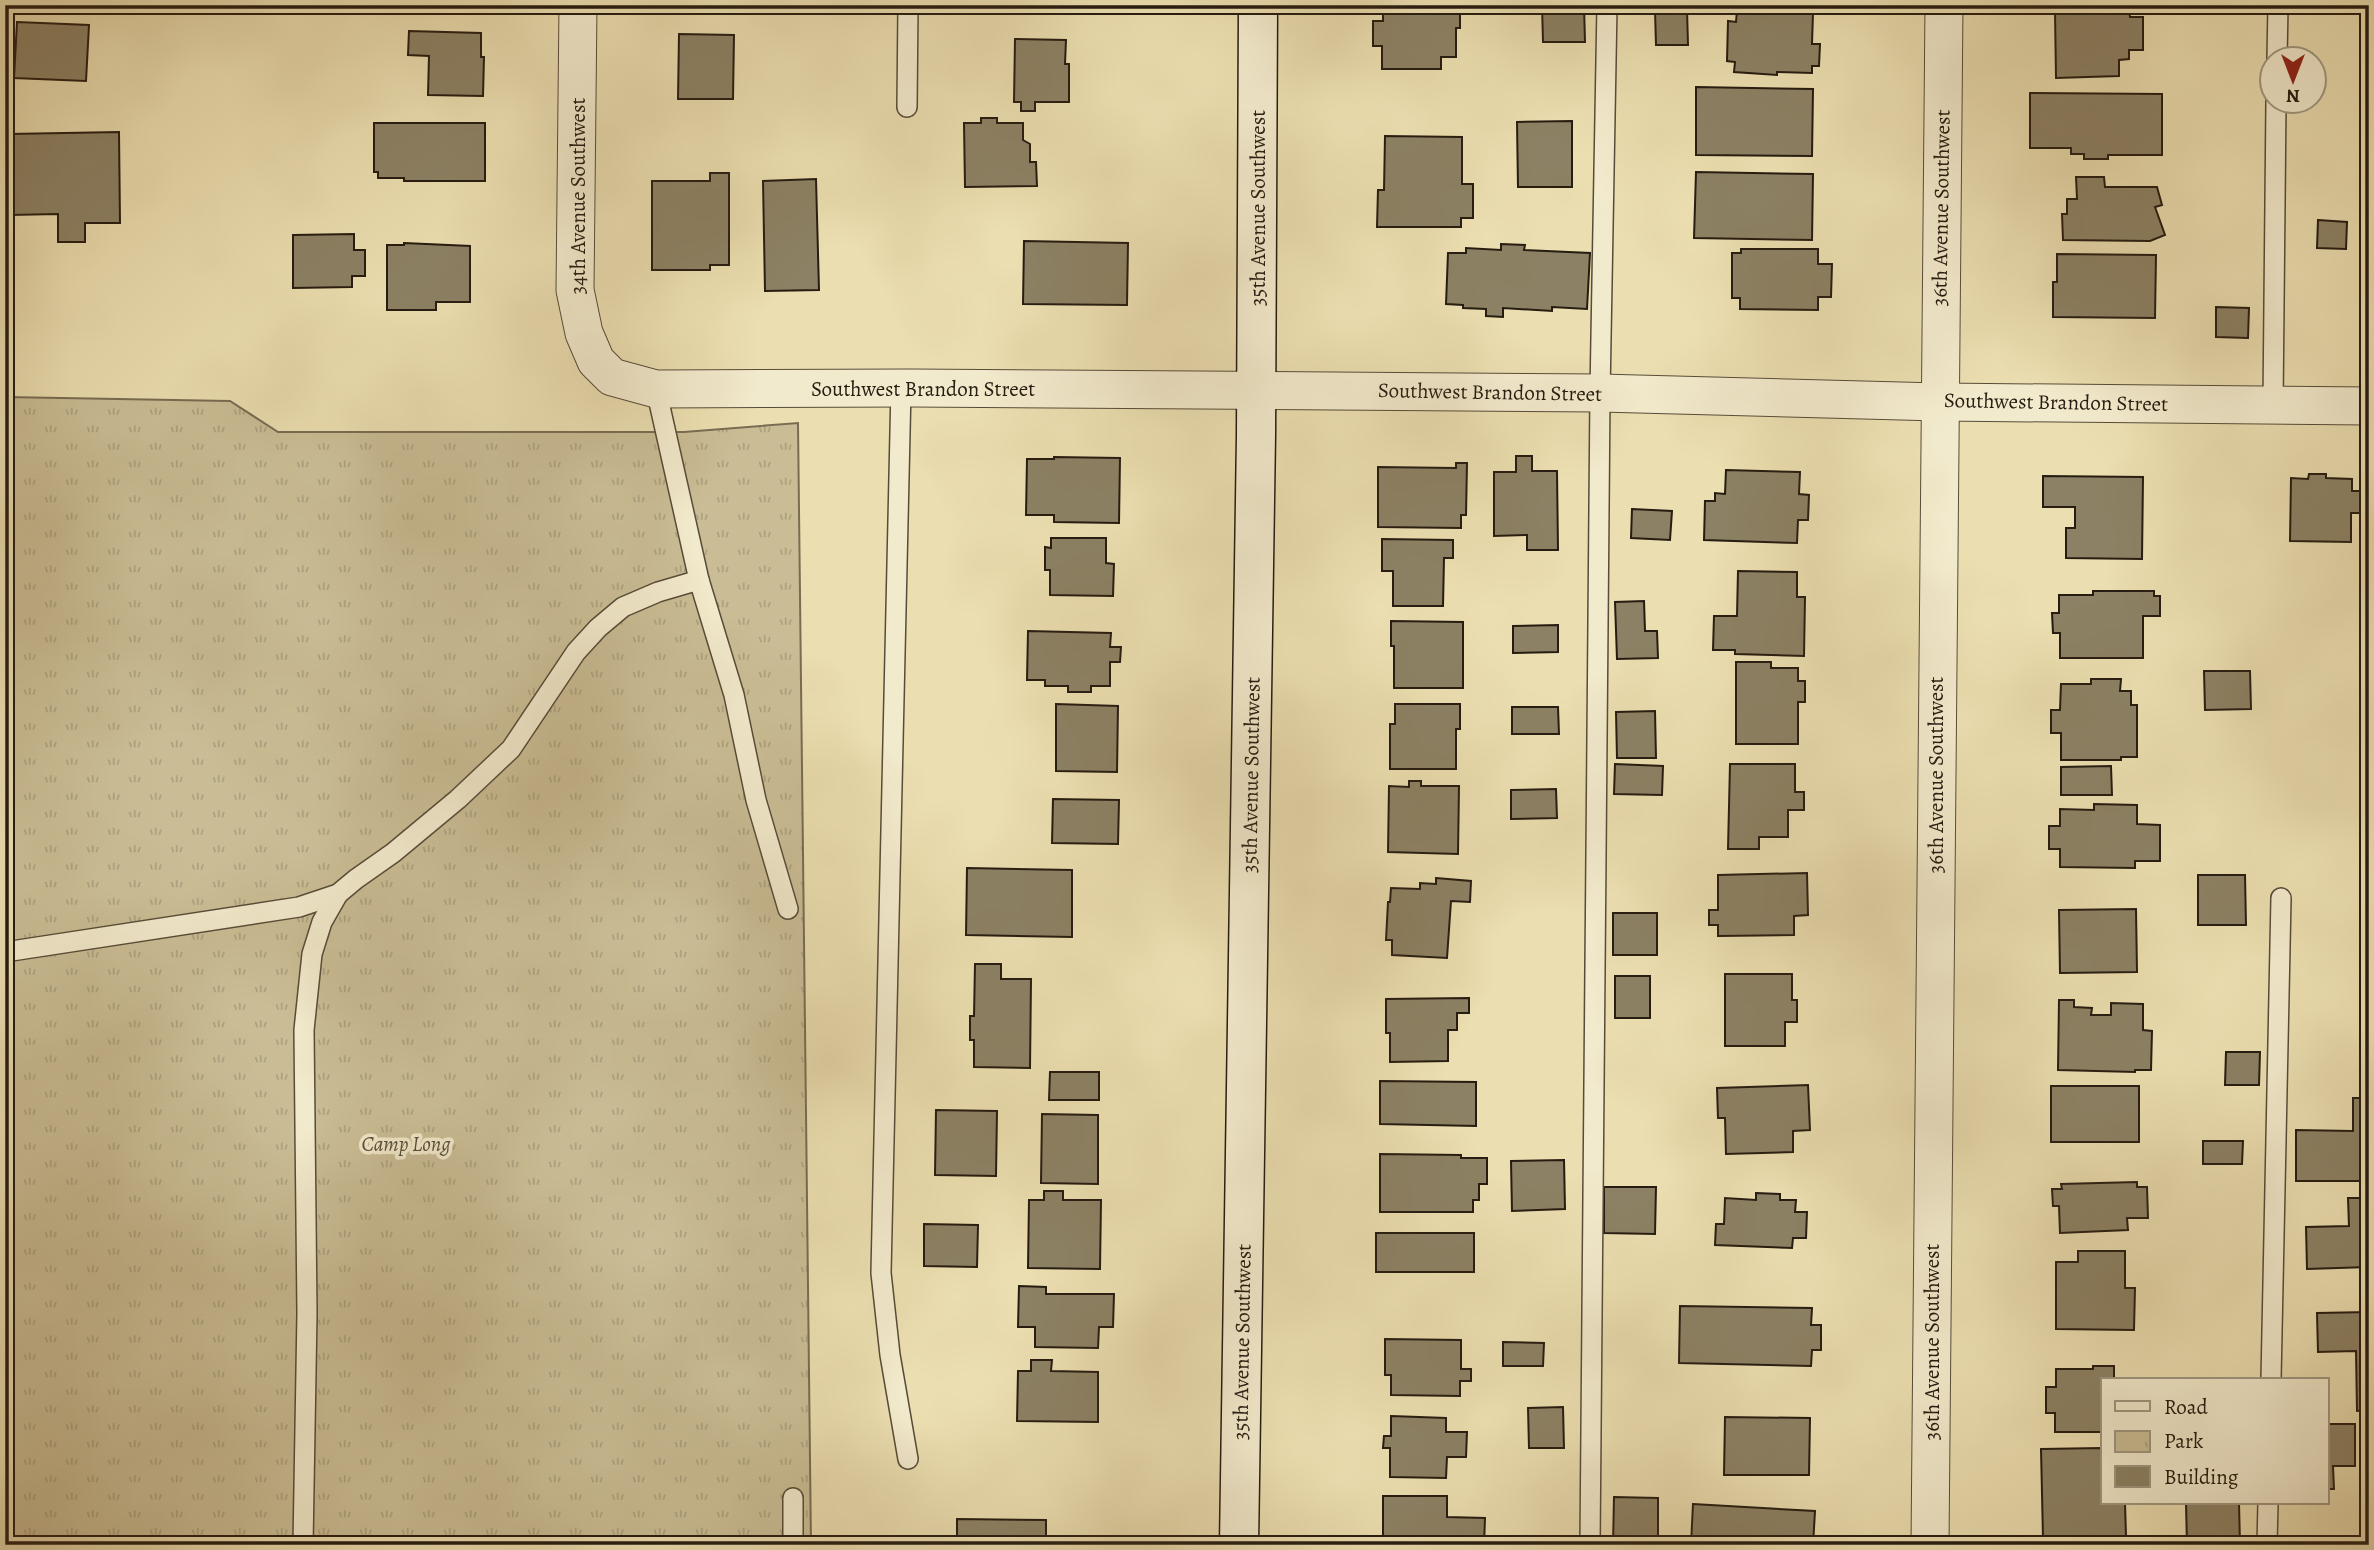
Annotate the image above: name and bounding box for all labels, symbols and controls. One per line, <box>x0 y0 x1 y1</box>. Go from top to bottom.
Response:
north arrow <box>2258 46 2328 116</box>
text: N <box>2286 83 2300 109</box>
street label: 34th Avenue Southwest <box>564 98 592 294</box>
street label: 36th Avenue Southwest <box>1925 109 1957 307</box>
street label: 35th Avenue Southwest <box>1244 110 1272 306</box>
street label: Southwest Brandon Street <box>811 375 1035 403</box>
street label: Southwest Brandon Street <box>1378 376 1602 408</box>
street label: Southwest Brandon Street <box>1944 386 2168 418</box>
street label: 36th Avenue Southwest <box>1922 676 1950 873</box>
street label: 35th Avenue Southwest <box>1235 677 1267 873</box>
park label: Camp Long <box>361 1130 451 1158</box>
street label: 36th Avenue Southwest <box>1918 1243 1946 1440</box>
street label: 35th Avenue Southwest <box>1226 1244 1258 1440</box>
legend <box>2101 1378 2328 1504</box>
text: Road <box>2164 1393 2208 1421</box>
text: Park <box>2164 1427 2204 1455</box>
text: Building <box>2164 1463 2239 1491</box>

